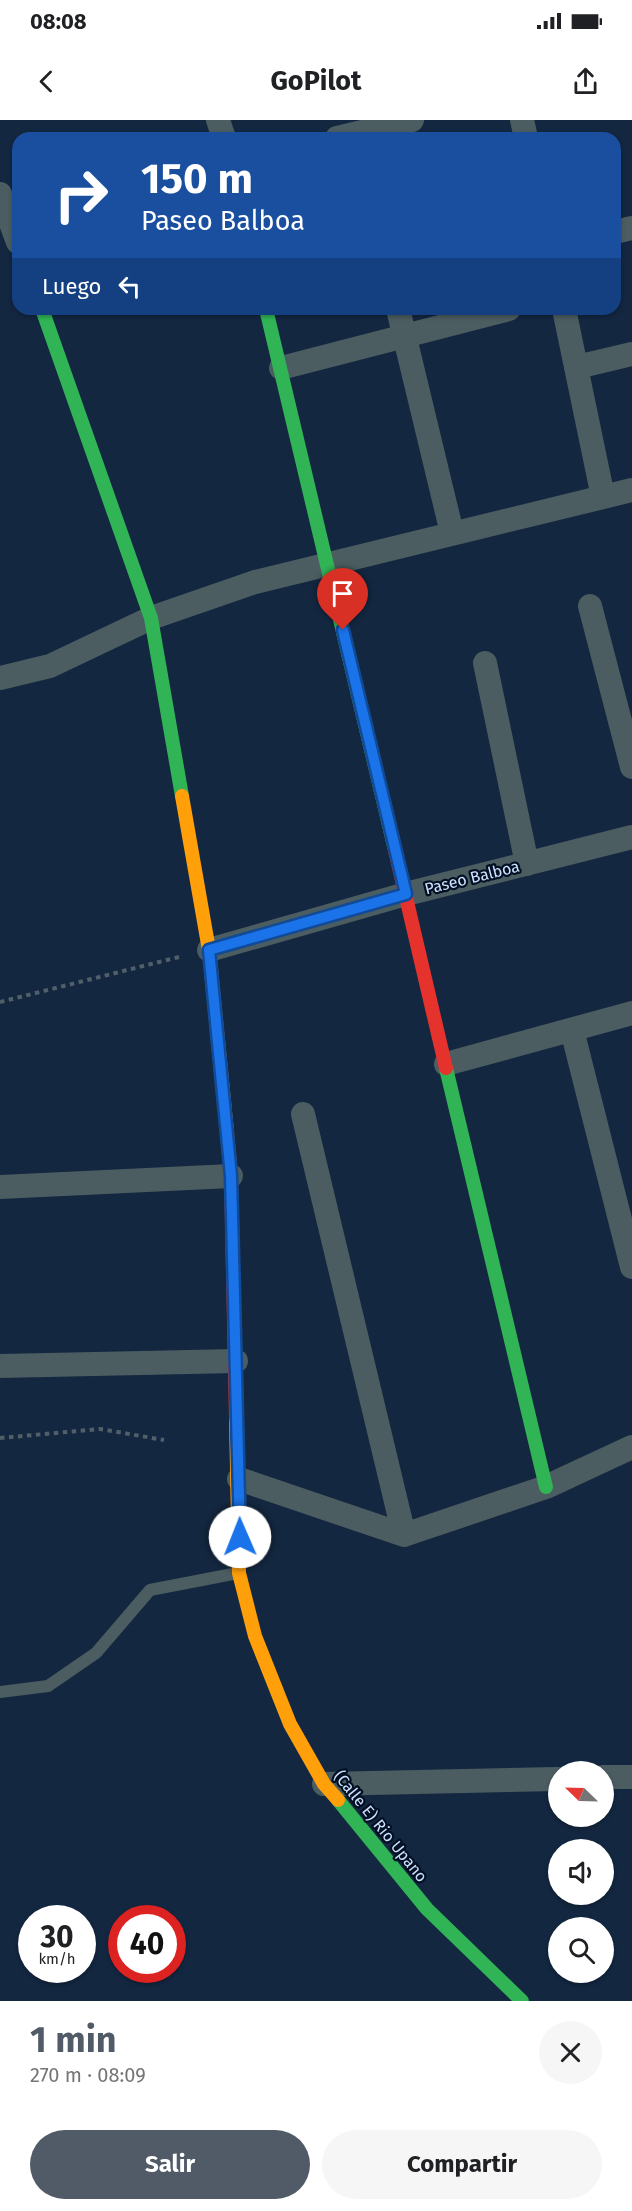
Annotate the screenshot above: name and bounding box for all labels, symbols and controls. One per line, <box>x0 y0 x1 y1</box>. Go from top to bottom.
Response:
text: 08:08 <box>30 8 87 35</box>
icon: back <box>30 65 63 98</box>
text: GoPilot <box>270 65 362 97</box>
icon: share <box>569 65 602 98</box>
text: 150 m <box>141 154 253 204</box>
icon: right <box>42 156 120 234</box>
text: Paseo Balboa <box>141 205 305 237</box>
icon: left <box>113 270 146 303</box>
text: Luego <box>42 273 101 300</box>
pin <box>317 568 368 630</box>
icon: arrive <box>326 577 359 610</box>
street label: Paseo Balboa <box>423 857 522 898</box>
position arrow <box>208 1505 272 1569</box>
north arrow <box>548 1761 614 1827</box>
map controls <box>548 1761 614 1983</box>
street label: (Calle E) Rio Upano <box>330 1767 431 1886</box>
button: sound <box>548 1839 614 1905</box>
speed limit sign: 40 <box>108 1905 186 1983</box>
button: search <box>548 1917 614 1983</box>
text: 30 <box>40 1919 74 1955</box>
text: km/h <box>38 1950 76 1968</box>
text: 1 min <box>30 2018 117 2062</box>
button: close <box>539 2021 602 2084</box>
text: 270 m · 08:09 <box>30 2063 146 2087</box>
button: Salir <box>30 2130 310 2199</box>
button: Compartir <box>322 2130 602 2199</box>

